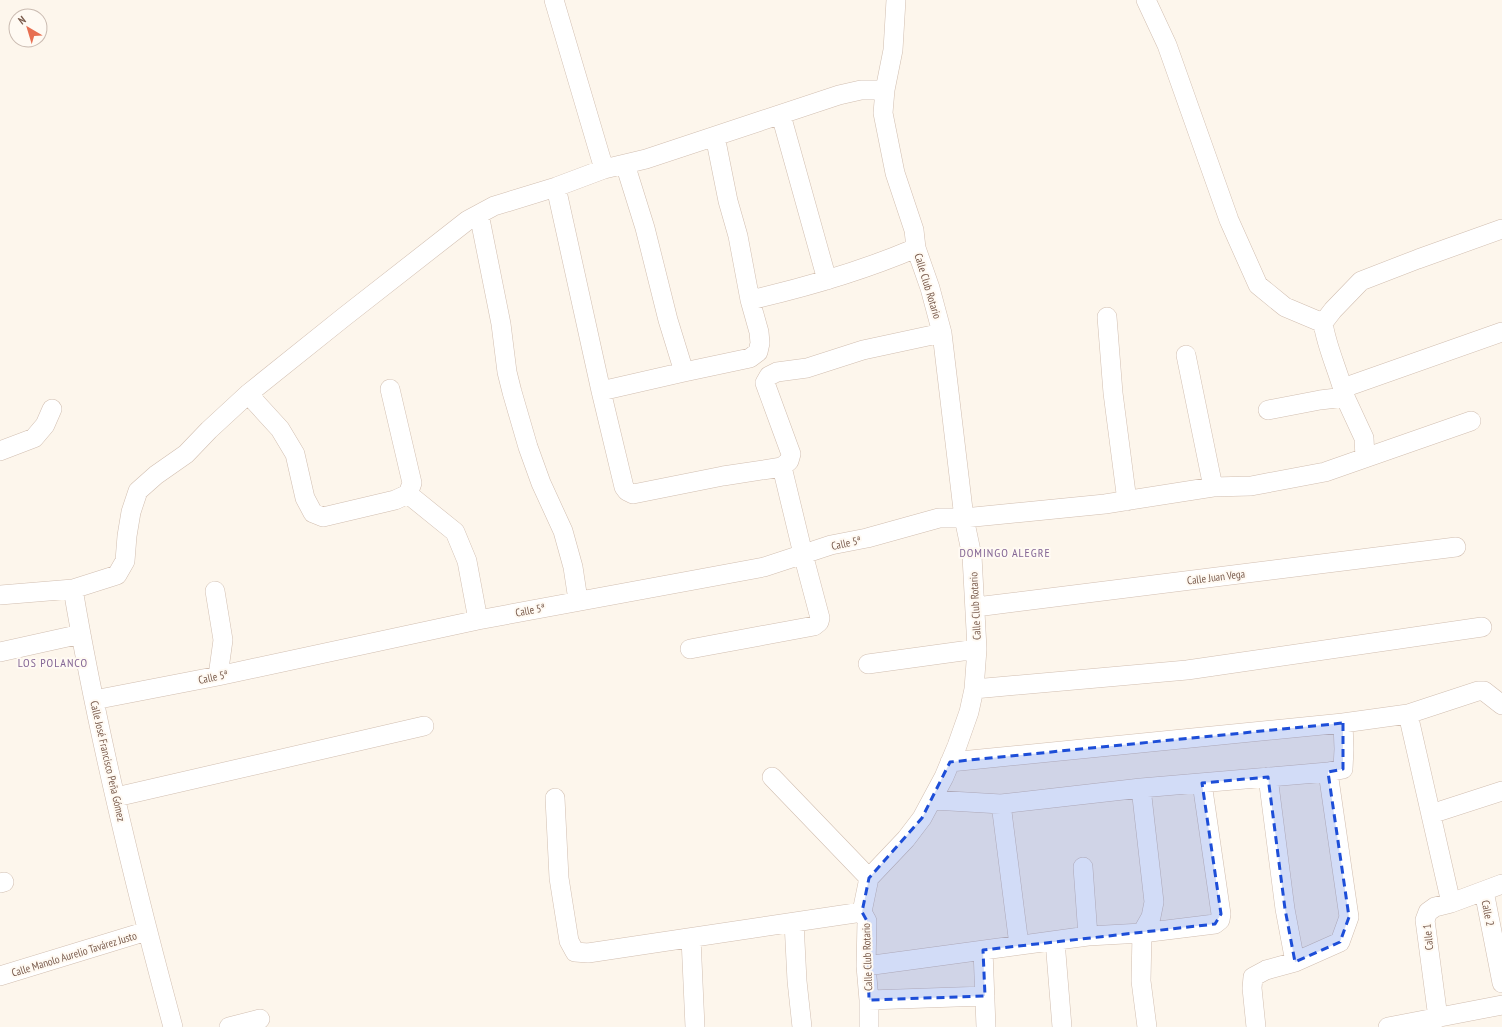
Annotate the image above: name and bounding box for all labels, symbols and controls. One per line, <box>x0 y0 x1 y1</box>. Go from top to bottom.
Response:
north arrow <box>8 8 48 48</box>
text: N <box>15 13 29 27</box>
street label: Calle Club Rotario <box>911 251 945 321</box>
street label: Calle 5ª <box>830 533 862 553</box>
district label: DOMINGO ALEGRE <box>959 545 1051 560</box>
street label: Calle Juan Vega <box>1186 567 1246 587</box>
street label: Calle Club Rotario <box>966 571 984 640</box>
street label: Calle 5ª <box>514 600 546 620</box>
district label: LOS POLANCO <box>18 655 88 670</box>
street label: Calle 5ª <box>197 667 229 687</box>
street label: Calle José Francisco Peña Gómez <box>87 699 129 823</box>
street label: Calle 2 <box>1479 899 1497 927</box>
street label: Calle Club Rotario <box>859 923 875 991</box>
street label: Calle 1 <box>1420 923 1436 951</box>
street label: Calle Manolo Aurelio Tavárez Justo <box>10 928 139 980</box>

